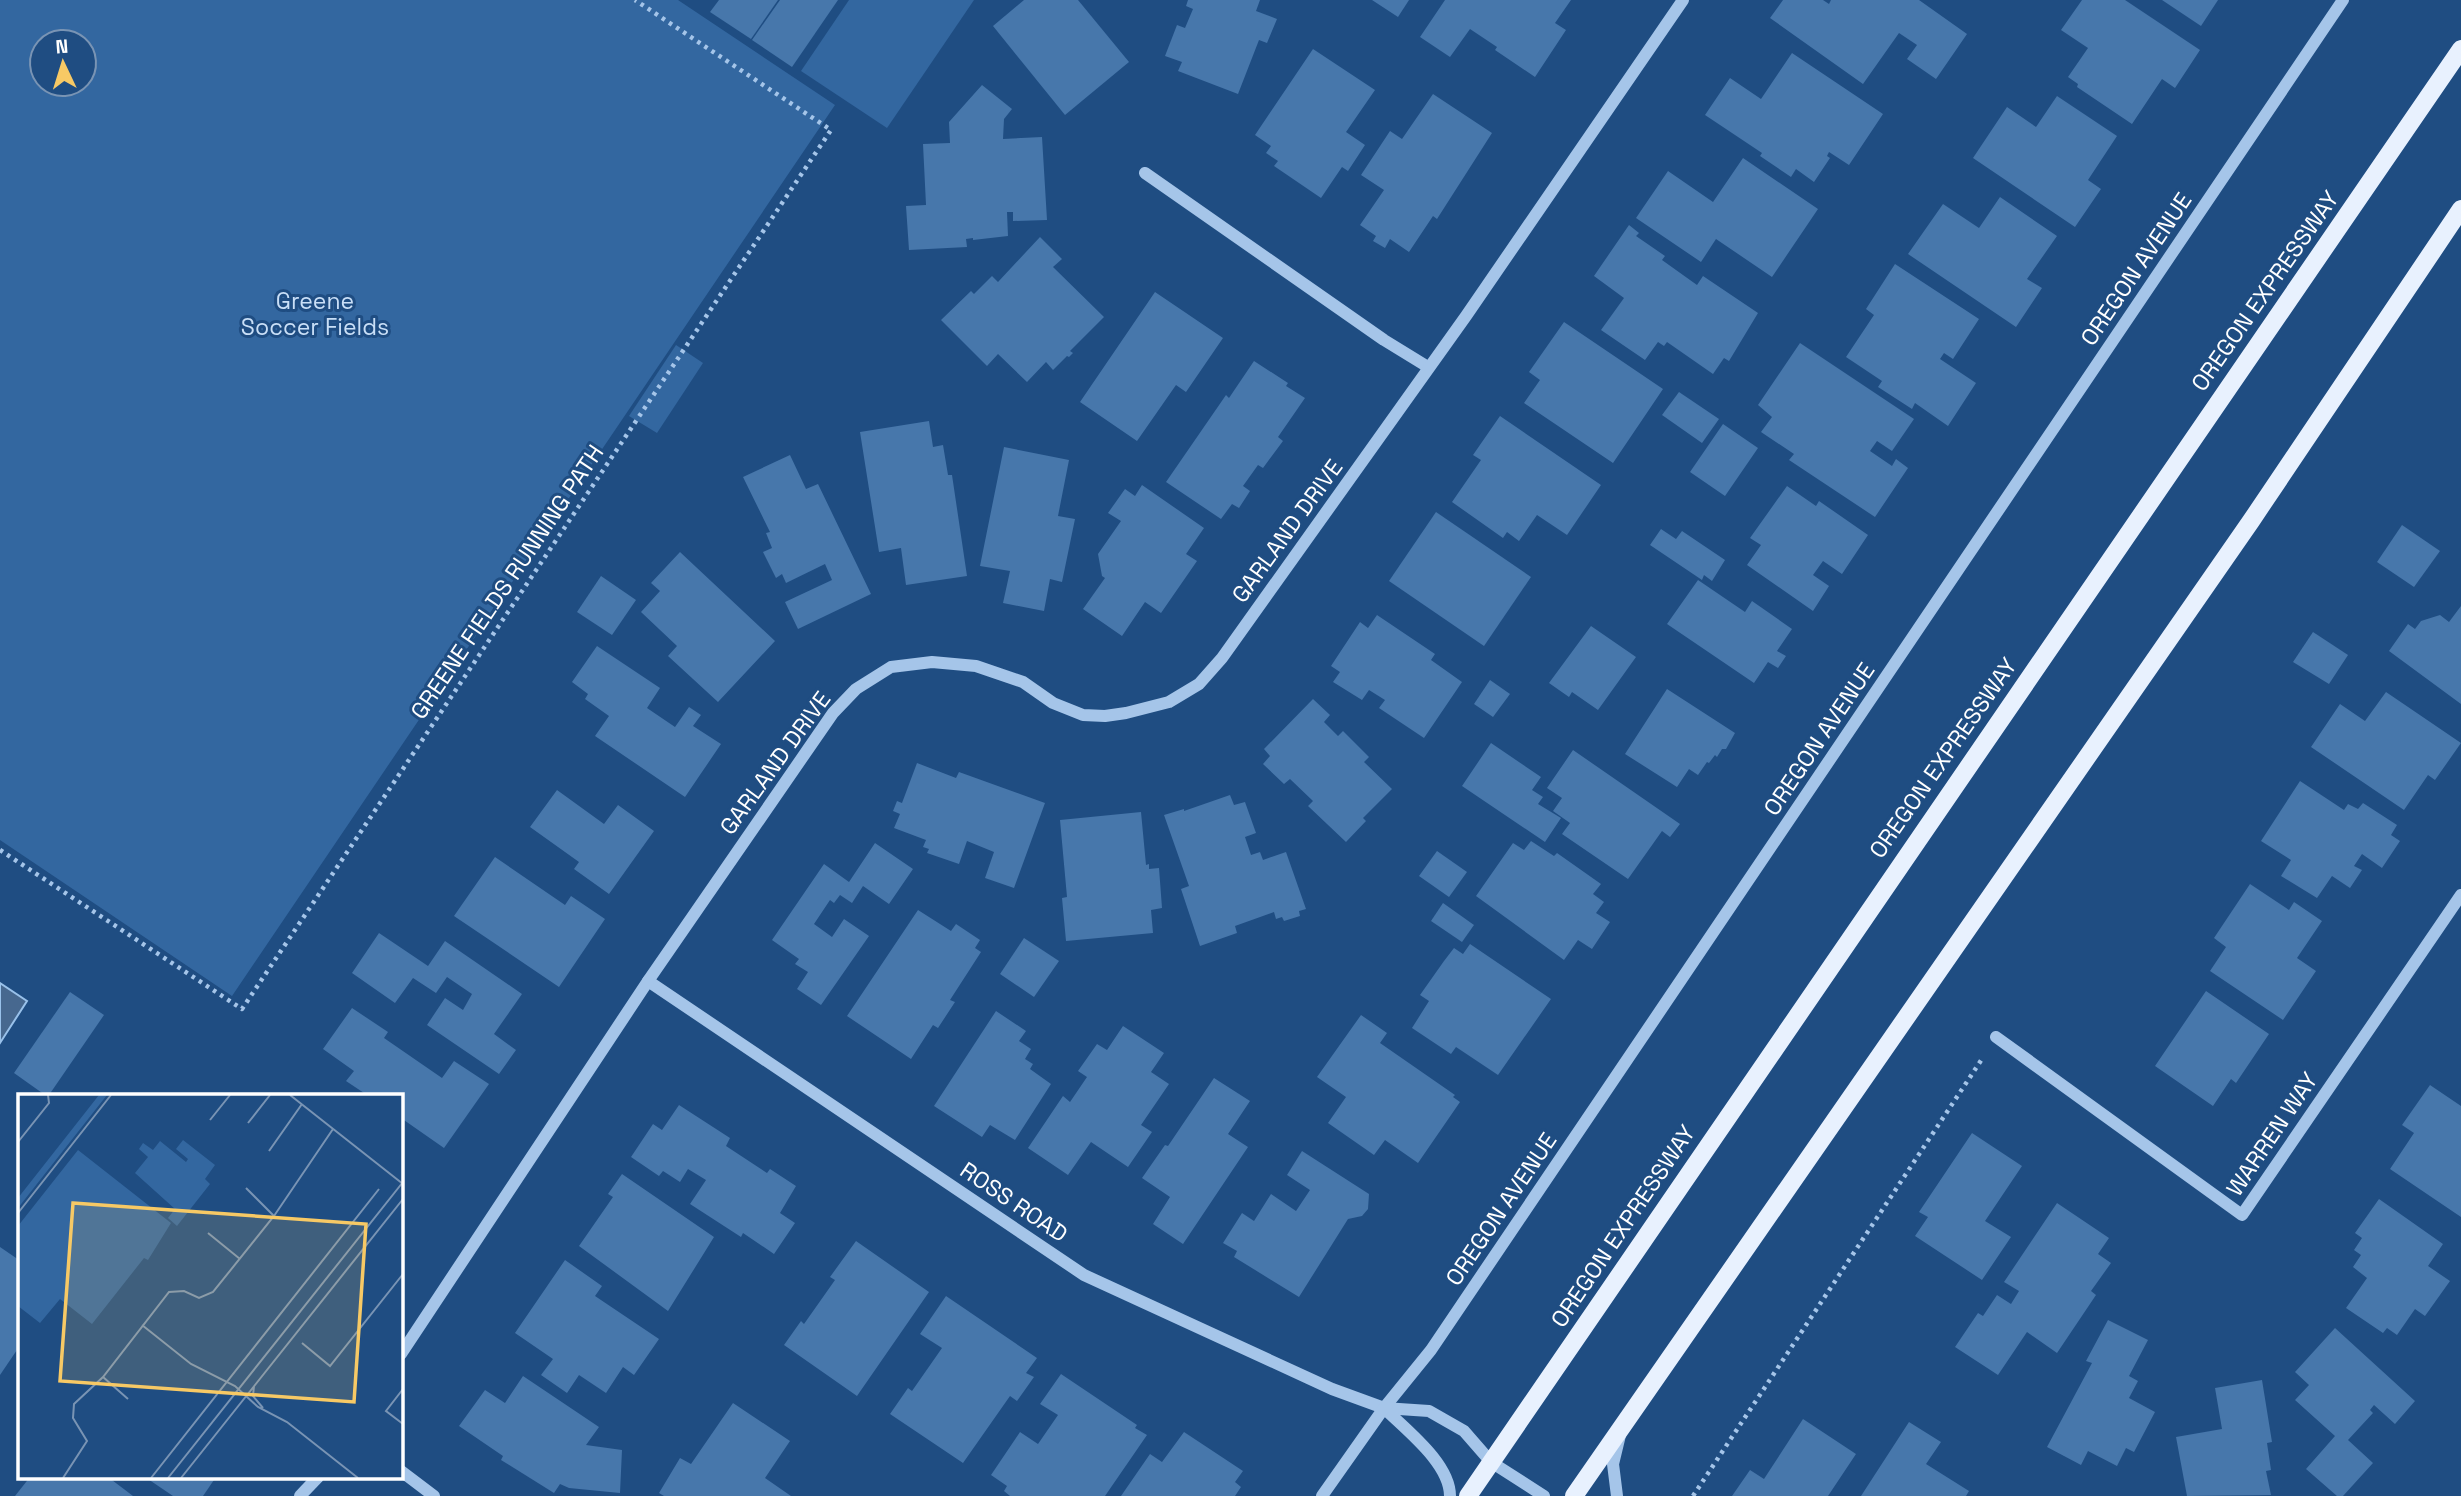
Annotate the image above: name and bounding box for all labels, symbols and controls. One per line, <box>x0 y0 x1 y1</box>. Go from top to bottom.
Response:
north arrow <box>28 28 98 98</box>
text: N <box>55 34 69 59</box>
street label: OREGON EXPRESSWAY <box>2184 185 2346 397</box>
street label: OREGON AVENUE <box>2074 187 2198 351</box>
park label: Greene Soccer Fields <box>241 286 389 342</box>
street label: GREENE FIELDS RUNNING PATH <box>404 439 610 725</box>
street label: GARLAND DRIVE <box>1225 453 1349 609</box>
street label: OREGON EXPRESSWAY <box>1862 652 2024 864</box>
street label: OREGON AVENUE <box>1757 657 1881 821</box>
street label: GARLAND DRIVE <box>713 685 837 841</box>
street label: WARREN WAY <box>2219 1066 2325 1202</box>
inset map <box>18 1094 402 1478</box>
street label: OREGON EXPRESSWAY <box>1544 1119 1702 1333</box>
street label: OREGON AVENUE <box>1439 1127 1563 1291</box>
street label: ROSS ROAD <box>954 1155 1074 1249</box>

